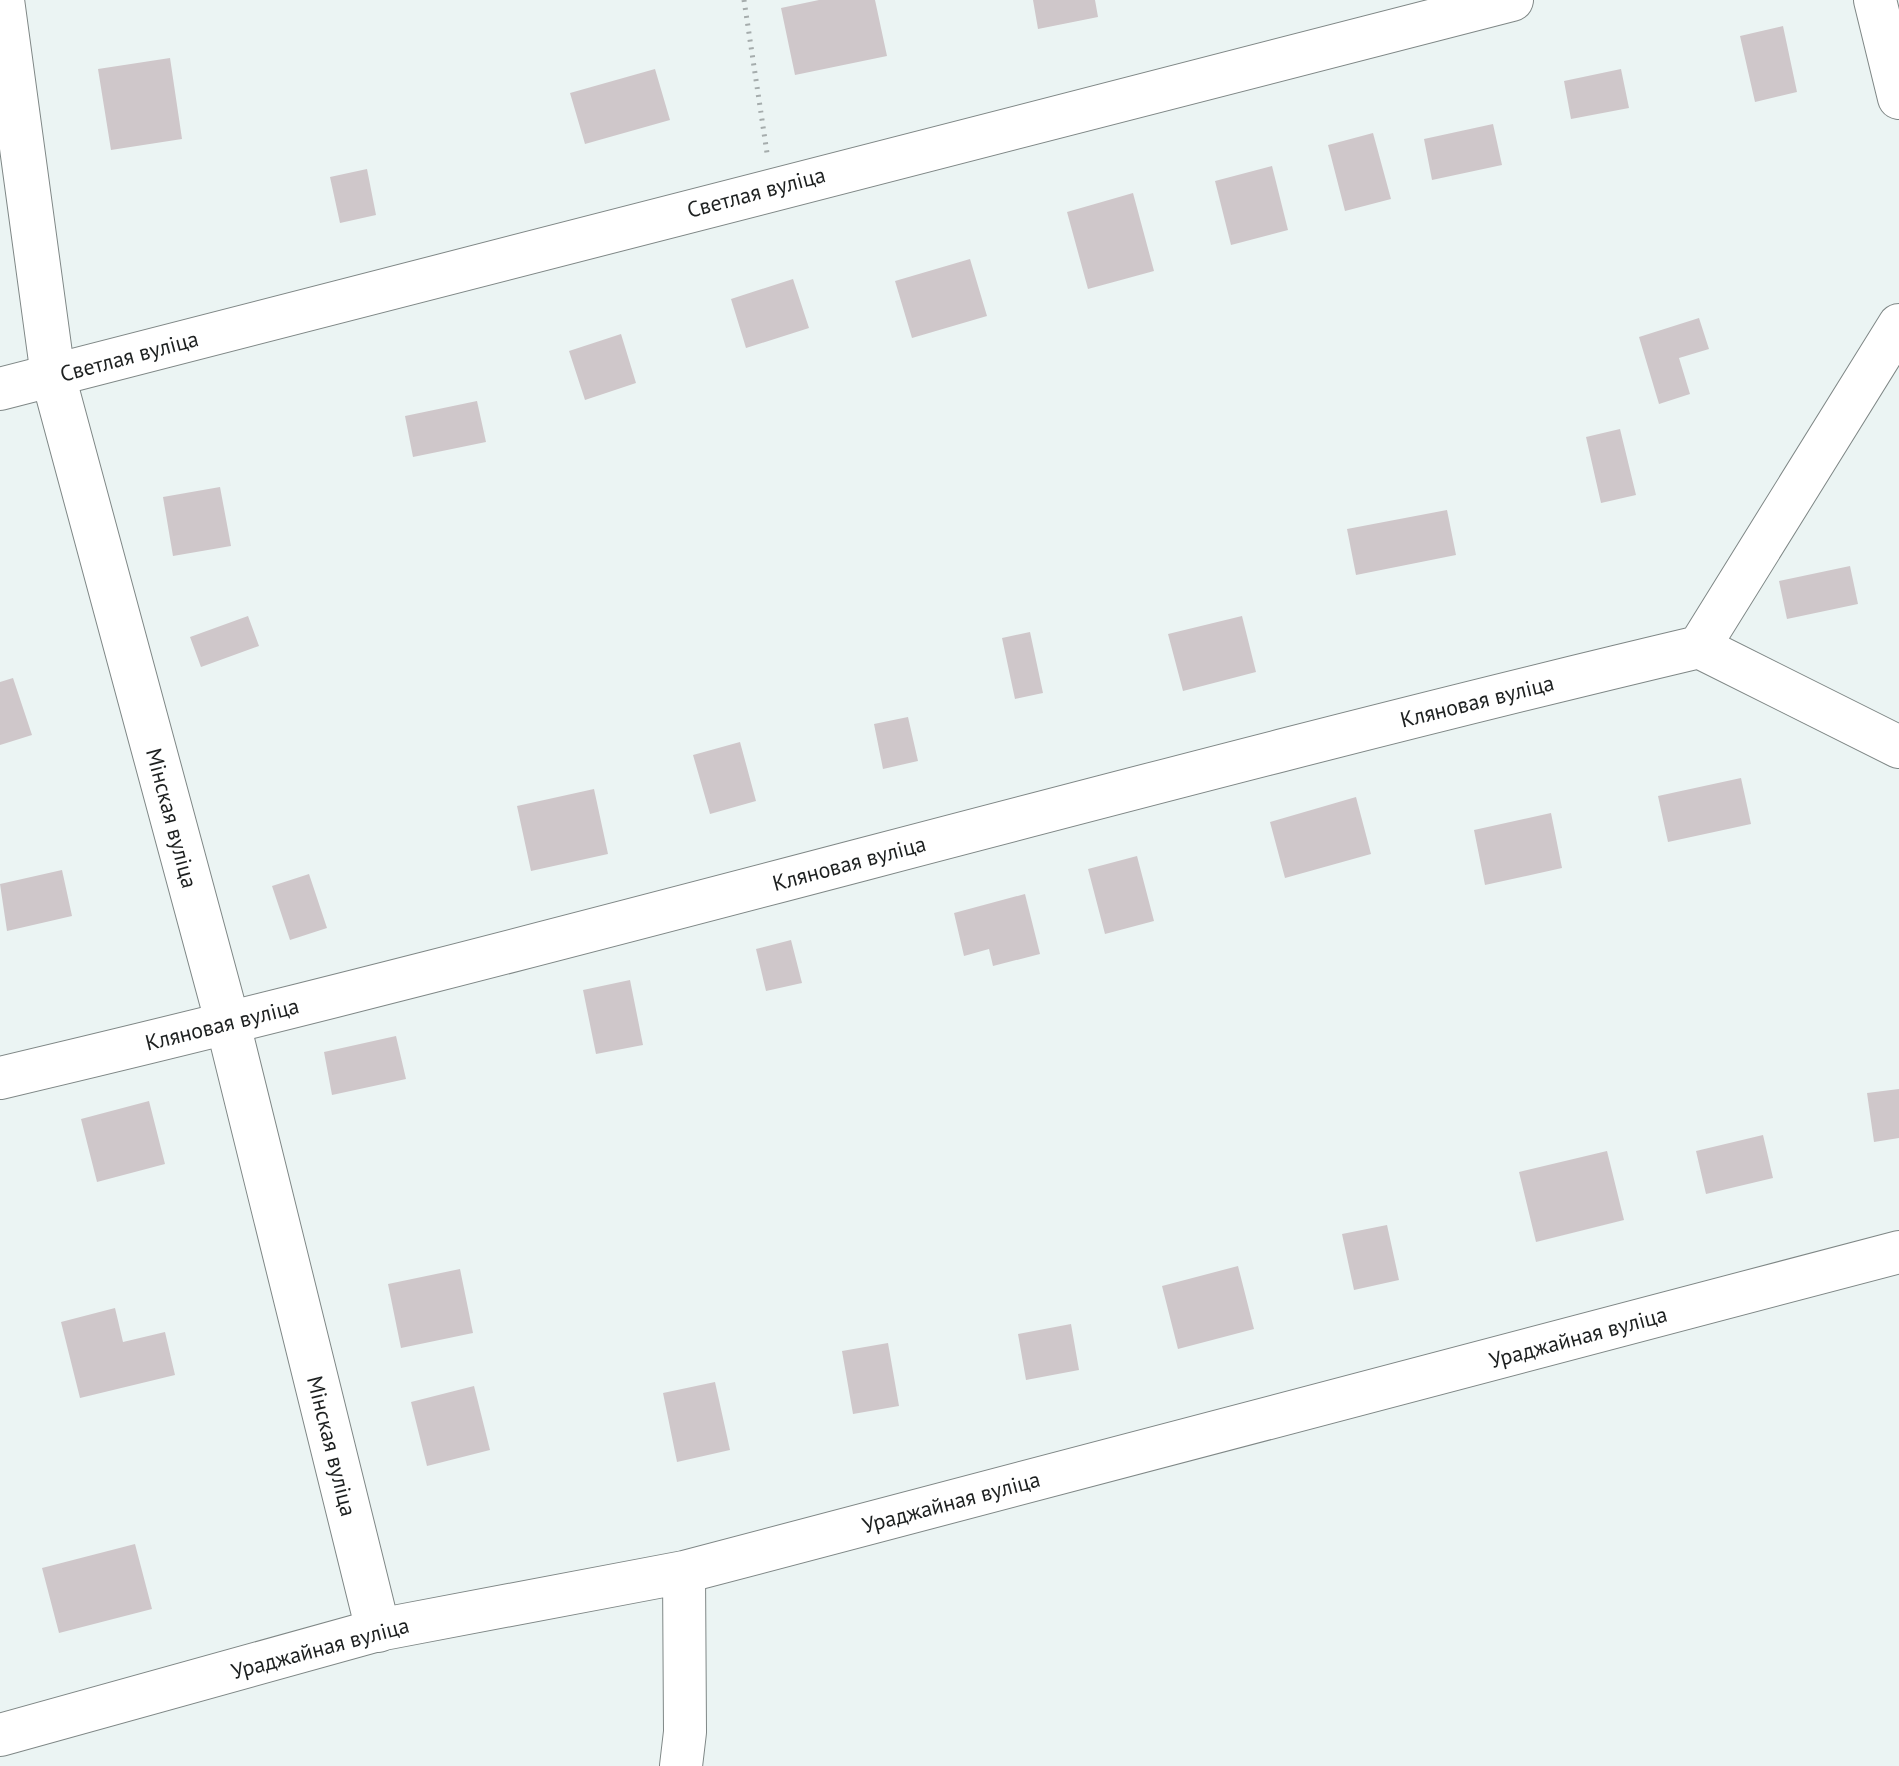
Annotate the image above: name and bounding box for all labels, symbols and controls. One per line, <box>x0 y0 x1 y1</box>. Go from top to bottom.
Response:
street label: Светлая вуліца <box>684 160 828 224</box>
street label: Светлая вуліца <box>57 324 201 388</box>
street label: Кляновая вуліца <box>1397 668 1557 734</box>
street label: Мінская вуліца <box>140 745 204 891</box>
street label: Кляновая вуліца <box>769 829 929 897</box>
street label: Кляновая вуліца <box>142 991 302 1057</box>
street label: Ураджайная вуліца <box>1486 1300 1670 1374</box>
street label: Мінская вуліца <box>301 1373 363 1519</box>
street label: Ураджайная вуліца <box>859 1465 1043 1539</box>
street label: Ураджайная вуліца <box>228 1611 412 1685</box>

